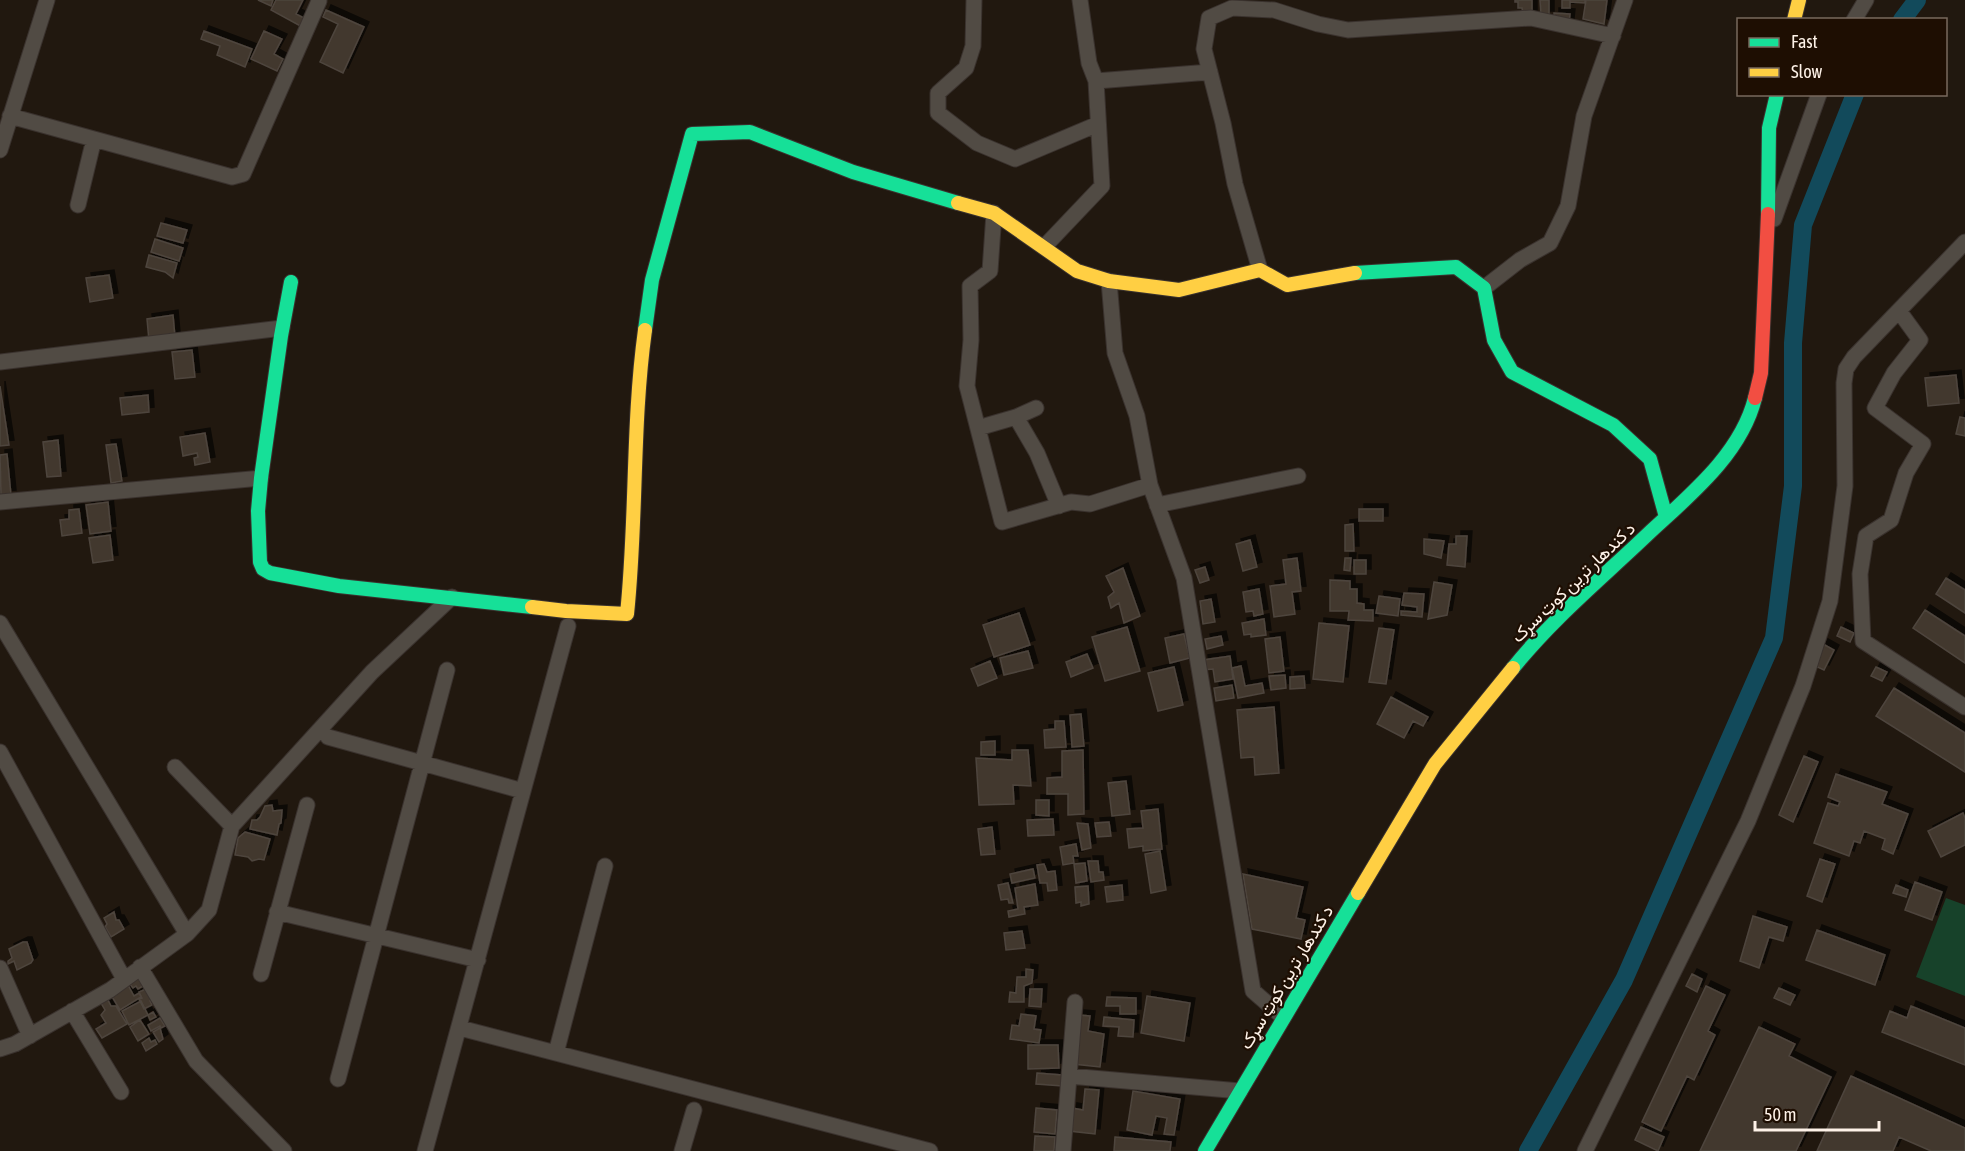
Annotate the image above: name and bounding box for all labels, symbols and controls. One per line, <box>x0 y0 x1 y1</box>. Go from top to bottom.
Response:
legend <box>1737 18 1947 96</box>
text: Fast <box>1791 31 1818 52</box>
text: Slow <box>1791 61 1822 82</box>
street label: د کندهار ترين کوټ سړک <box>1507 517 1641 648</box>
street label: د کندهار ترين کوټ سړک <box>1235 901 1339 1054</box>
scale bar <box>1755 1094 1880 1132</box>
text: 50 m <box>1764 1104 1796 1125</box>

